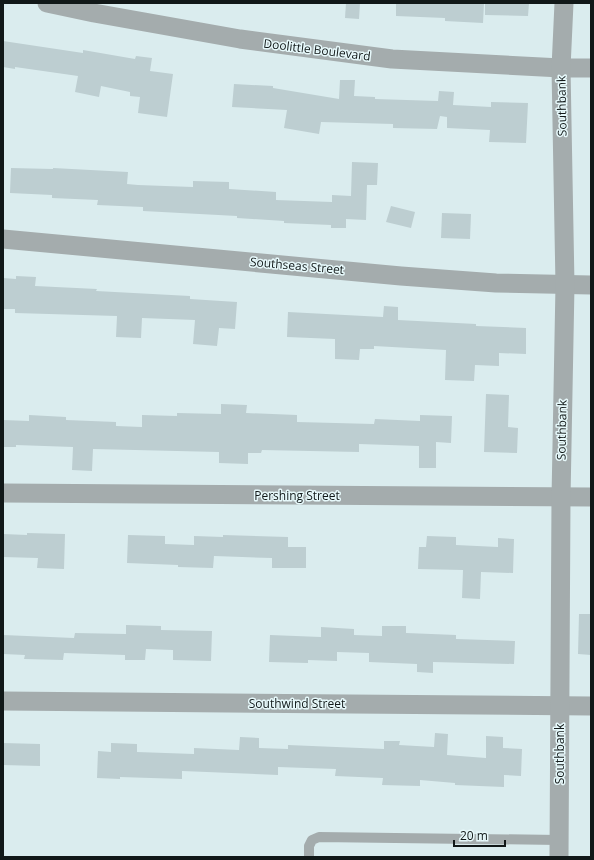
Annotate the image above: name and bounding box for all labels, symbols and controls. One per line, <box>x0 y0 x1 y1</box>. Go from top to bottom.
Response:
street label: Doolittle Boulevard <box>263 35 372 65</box>
street label: Southbank <box>552 75 571 136</box>
street label: Southseas Street <box>249 253 345 278</box>
street label: Southbank <box>552 399 571 460</box>
street label: Pershing Street <box>254 487 340 504</box>
street label: Southwind Street <box>249 695 345 712</box>
street label: Southbank <box>551 723 568 784</box>
scale bar <box>454 822 505 848</box>
text: 20 m <box>460 827 488 844</box>

